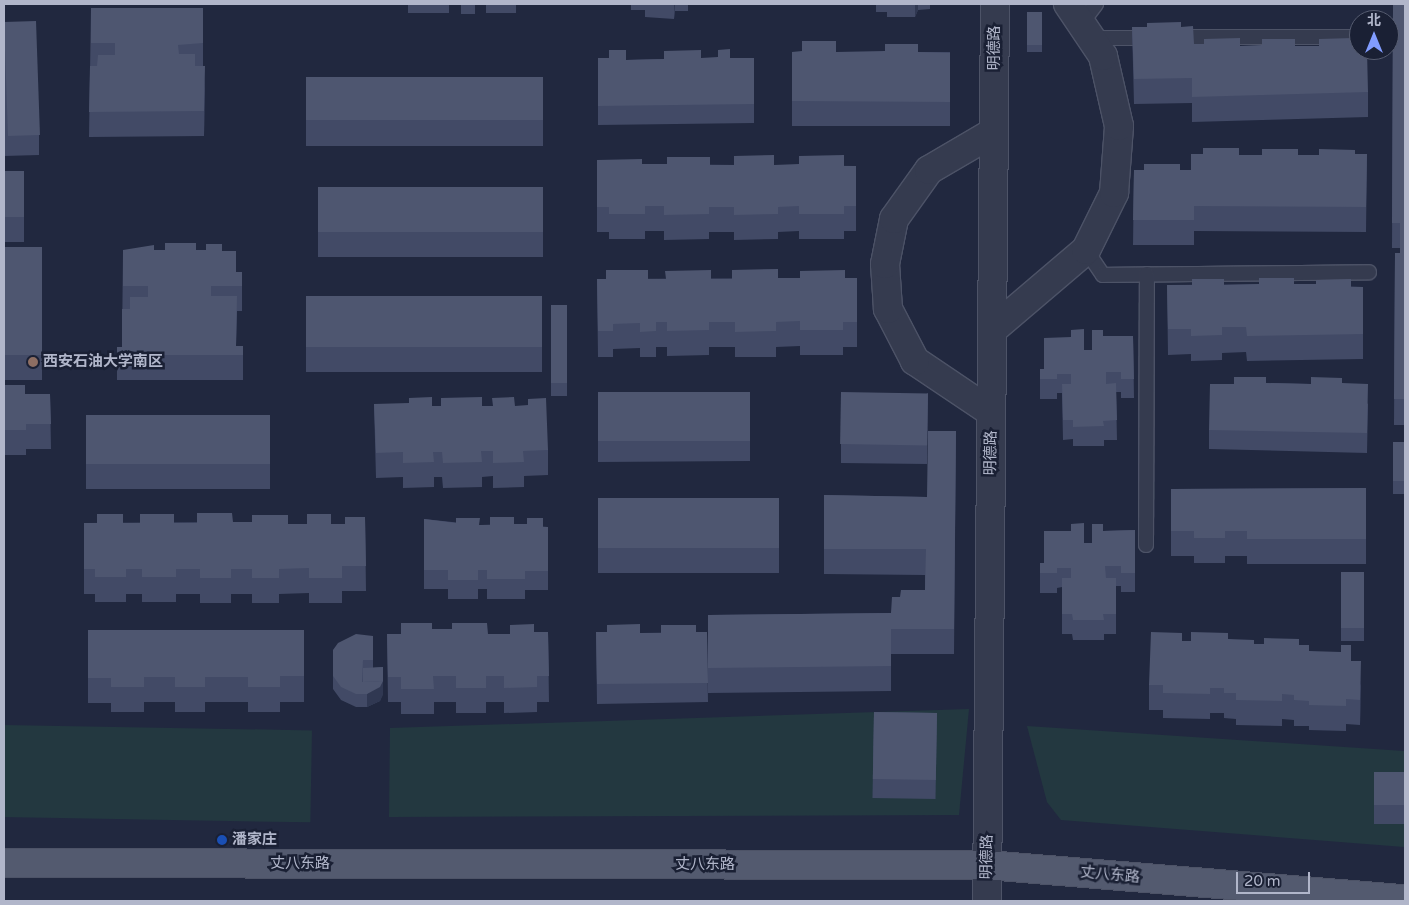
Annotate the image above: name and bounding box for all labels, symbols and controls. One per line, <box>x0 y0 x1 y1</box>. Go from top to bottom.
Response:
north arrow <box>1349 10 1399 60</box>
text: 北 <box>1367 12 1381 29</box>
street label: 明德路 <box>986 26 1004 70</box>
place label: 西安石油大学南区 <box>43 353 163 371</box>
marker: 西安石油大学南区 <box>27 356 39 368</box>
street label: 明德路 <box>982 430 1000 476</box>
place label: 潘家庄 <box>232 831 277 849</box>
marker: 潘家庄 <box>216 834 228 846</box>
street label: 明德路 <box>978 834 996 880</box>
street label: 丈八东路 <box>270 855 330 873</box>
street label: 丈八东路 <box>675 856 735 874</box>
scale bar <box>1239 862 1313 894</box>
street label: 丈八东路 <box>1079 863 1141 887</box>
text: 20 m <box>1244 872 1281 890</box>

